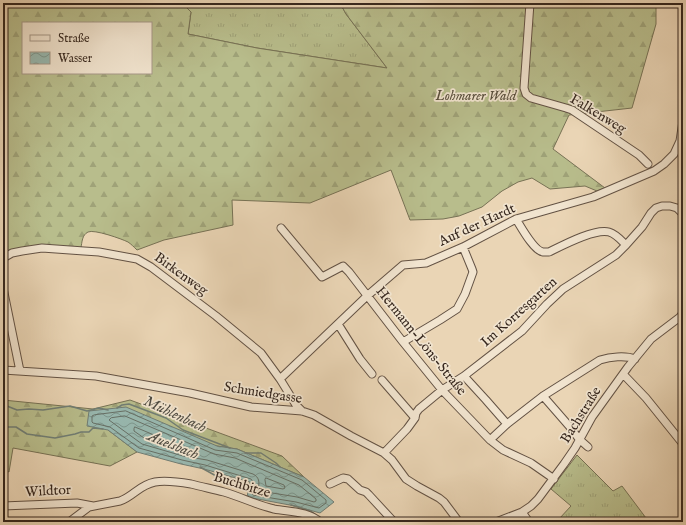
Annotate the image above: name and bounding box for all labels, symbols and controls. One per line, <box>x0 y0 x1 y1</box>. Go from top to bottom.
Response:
legend <box>22 22 152 74</box>
text: Straße <box>58 31 90 46</box>
text: Wasser <box>58 51 93 66</box>
park label: Lohmarer Wald <box>435 87 518 105</box>
street label: Falkenweg <box>566 90 630 138</box>
street label: Auf der Hardt <box>435 199 518 251</box>
street label: Birkenweg <box>150 248 212 300</box>
street label: Im Korresgarten <box>477 273 561 351</box>
street label: Hermann-Löns-Straße <box>372 283 471 400</box>
street label: Schmiedgasse <box>223 378 304 408</box>
street label: Bachstraße <box>557 383 606 447</box>
water label: Mühlenbach <box>141 391 210 437</box>
water label: Auelsbach <box>143 425 202 464</box>
street label: Buchbitze <box>211 468 273 502</box>
street label: Wildtor <box>25 481 71 501</box>

